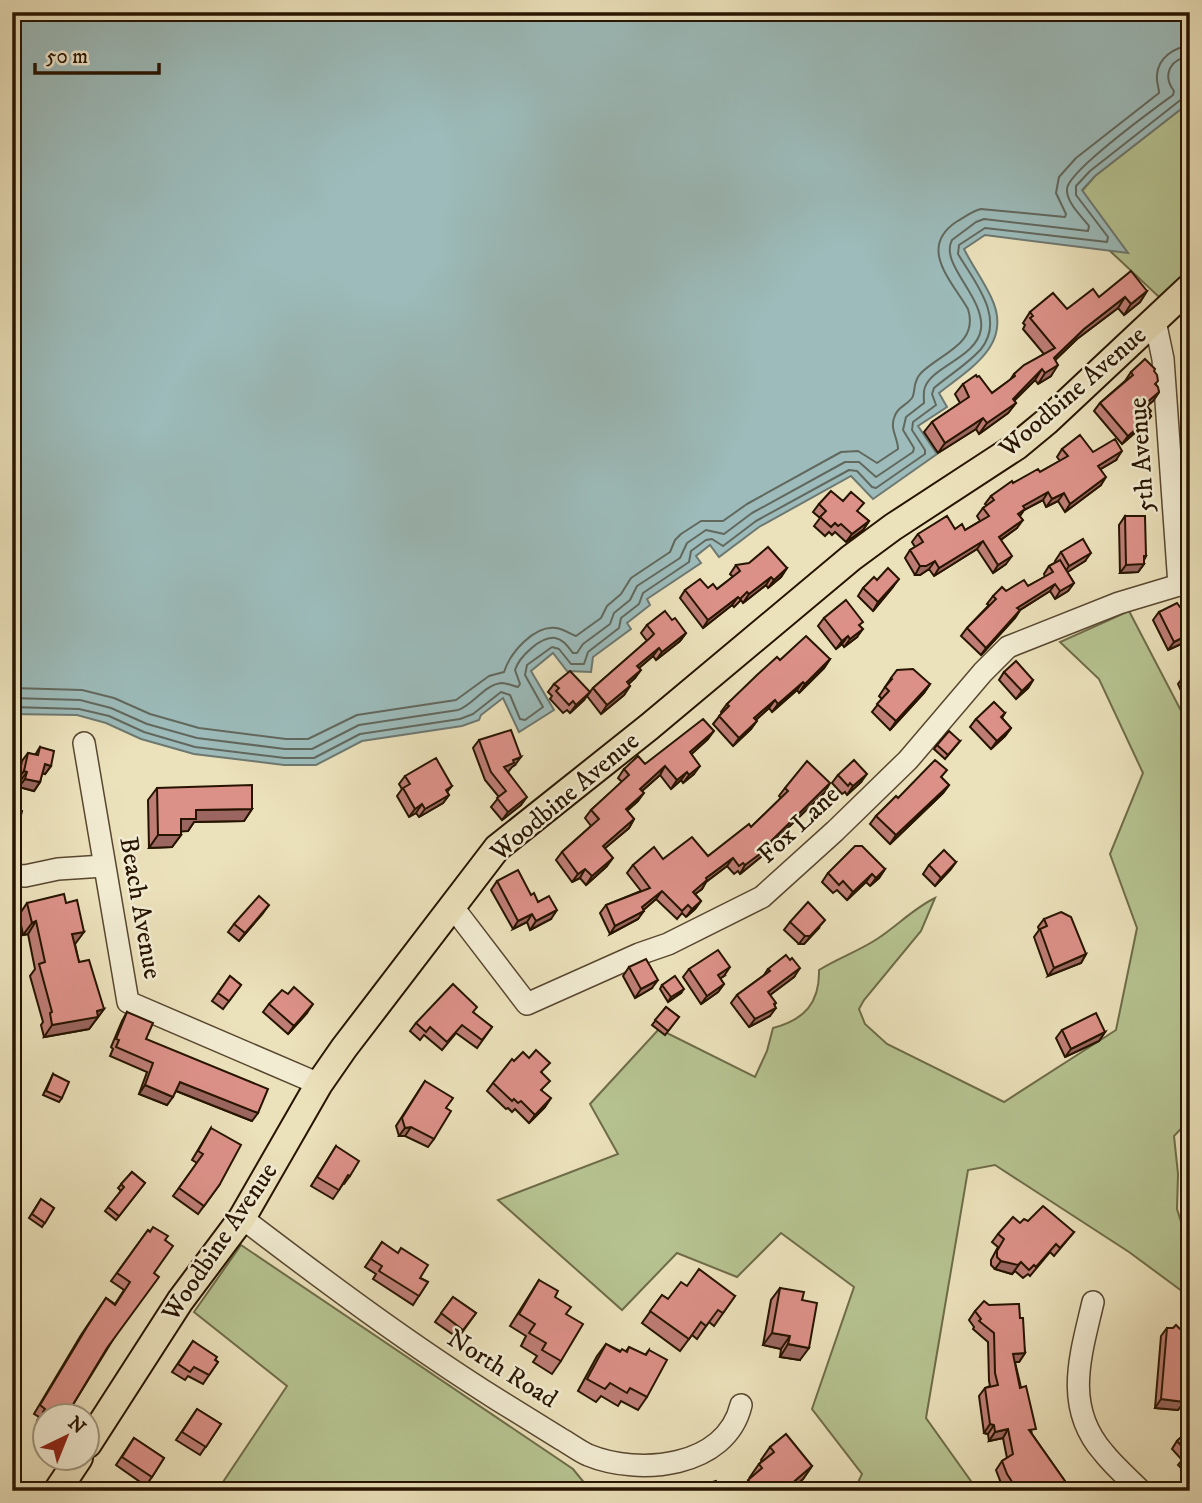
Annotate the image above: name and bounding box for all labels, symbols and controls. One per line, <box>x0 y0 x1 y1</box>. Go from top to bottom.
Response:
scale bar <box>35 32 159 76</box>
text: 50 m <box>46 44 88 70</box>
street label: Woodbine Avenue <box>992 319 1153 466</box>
street label: 5th Avenue <box>1122 396 1162 514</box>
street label: Woodbine Avenue <box>483 725 646 870</box>
street label: Fox Lane <box>751 779 847 871</box>
street label: Beach Avenue <box>111 834 169 982</box>
street label: Woodbine Avenue <box>154 1156 285 1329</box>
street label: North Road <box>440 1322 564 1416</box>
north arrow <box>32 1402 102 1472</box>
text: N <box>63 1412 90 1440</box>

